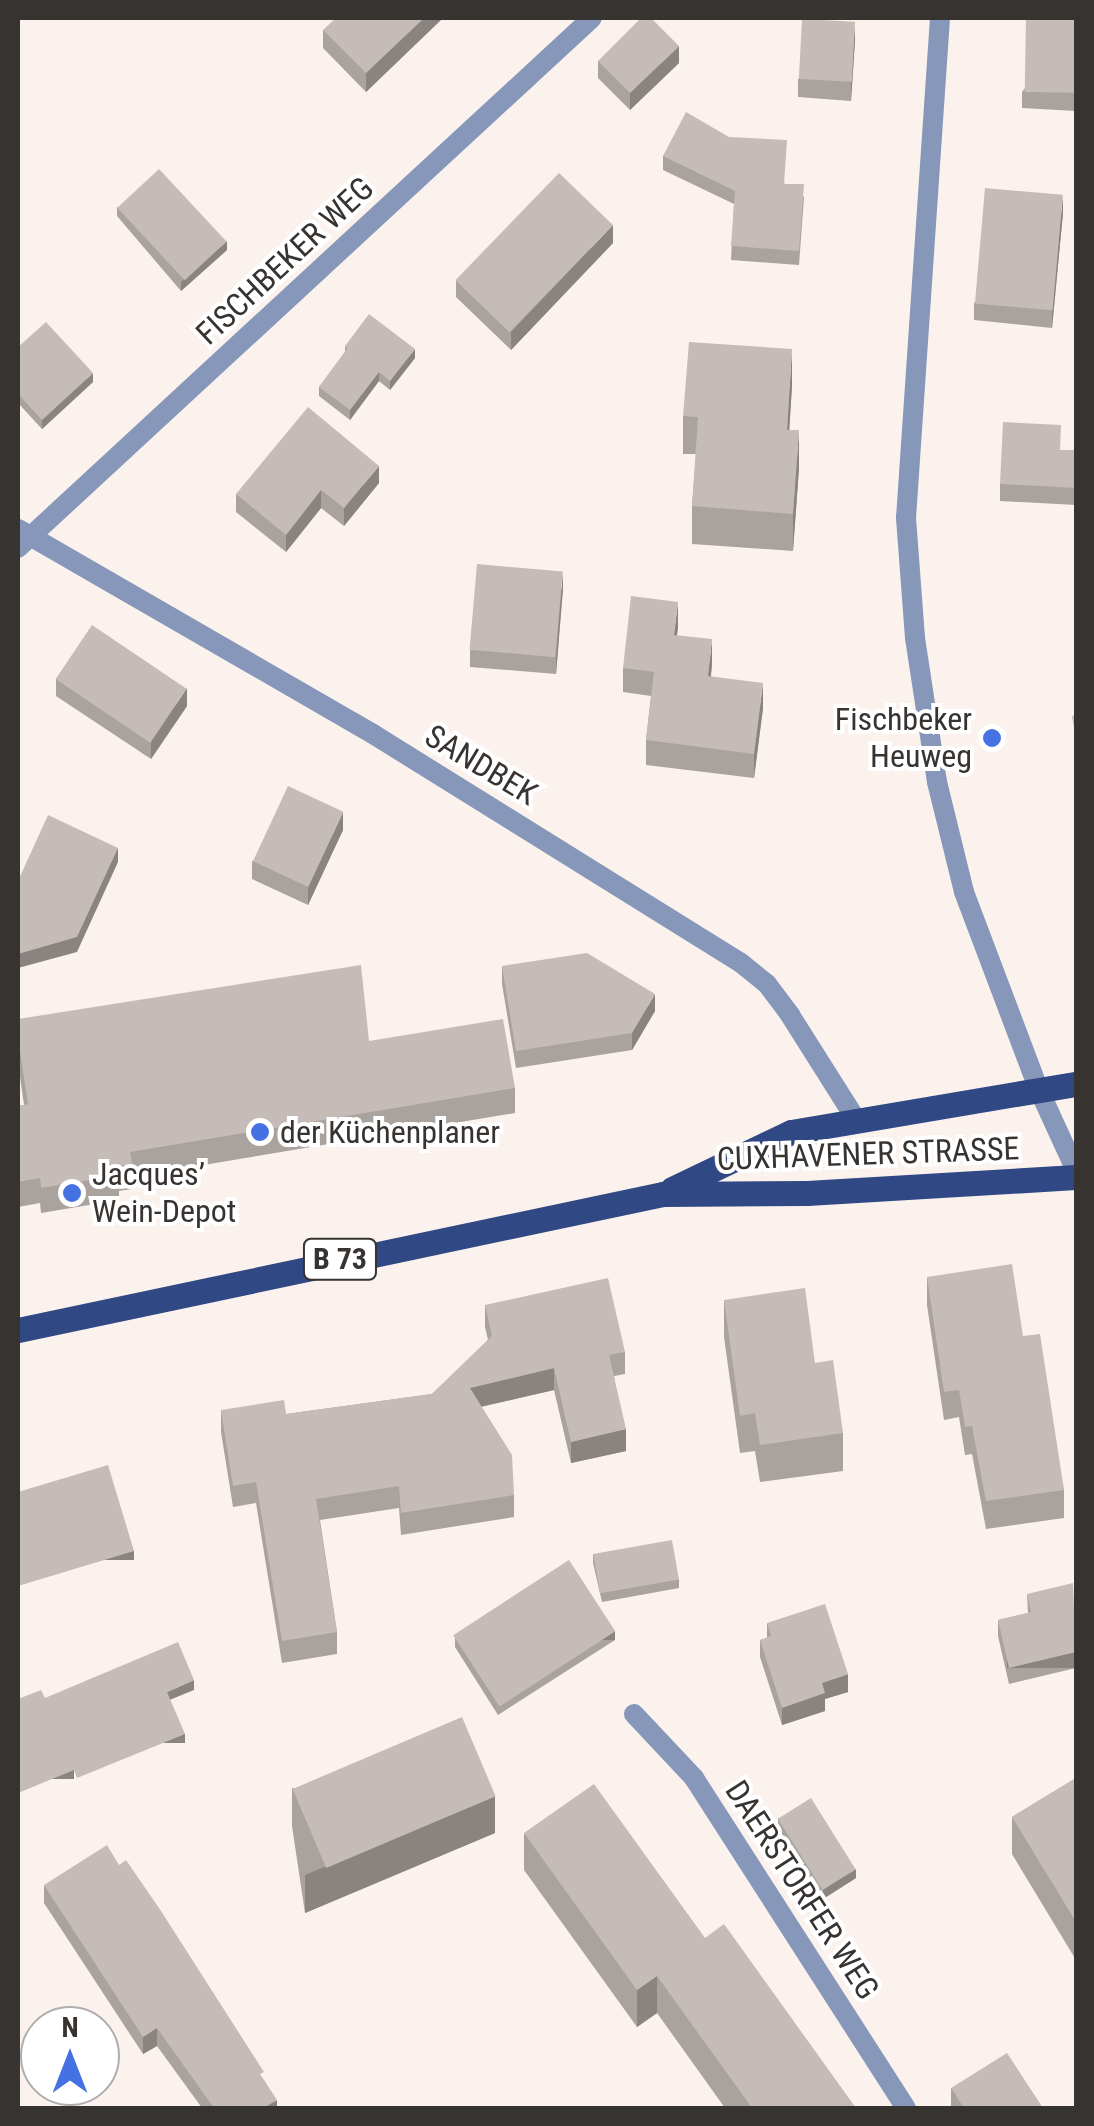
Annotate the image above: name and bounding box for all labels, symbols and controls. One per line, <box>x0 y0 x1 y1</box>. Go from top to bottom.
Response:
street label: FISCHBEKER WEG <box>188 169 382 353</box>
place label: Fischbeker Heuweg <box>835 701 972 776</box>
street label: SANDBEK <box>418 717 544 813</box>
marker: Fischbeker Heuweg <box>981 727 1003 749</box>
place label: der Küchenplaner <box>280 1113 500 1151</box>
marker: der Küchenplaner <box>249 1121 271 1143</box>
street label: CUXHAVENER STRASSE <box>716 1130 1020 1178</box>
place label: Jacques’ Wein-Depot <box>92 1156 236 1231</box>
marker: Jacques’ Wein-Depot <box>61 1182 83 1204</box>
road number: B 73 <box>302 1234 378 1284</box>
street label: DAERSTORFER WEG <box>717 1773 887 2007</box>
north arrow <box>20 2006 120 2106</box>
text: N <box>61 2011 79 2044</box>

